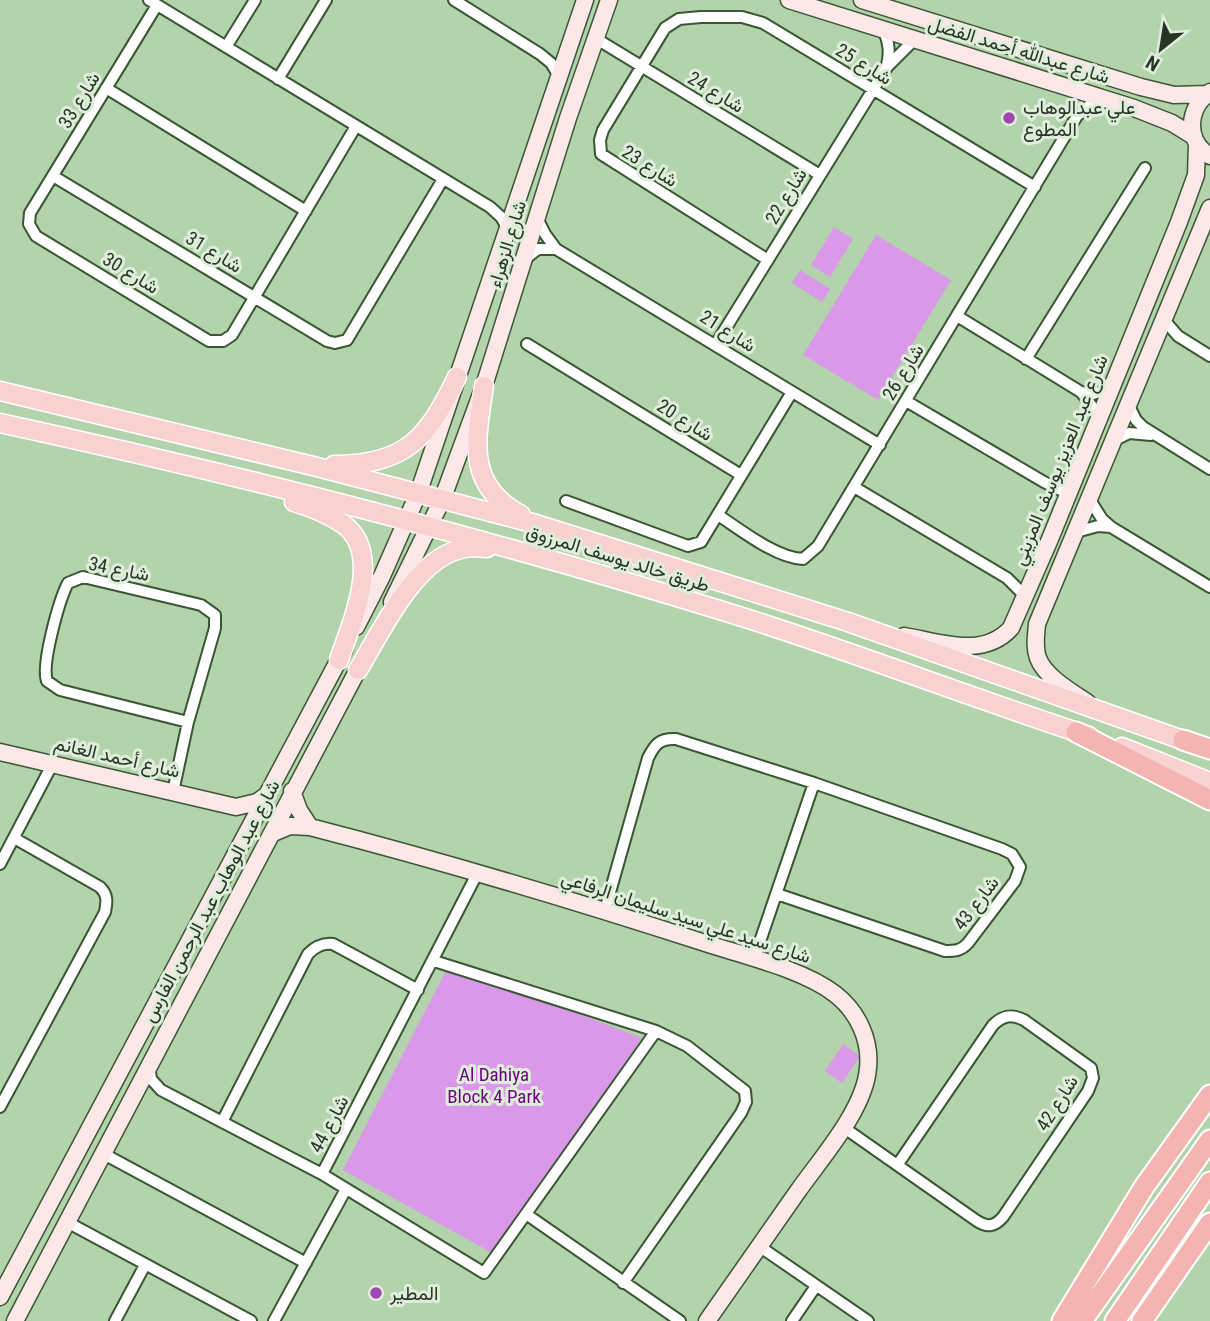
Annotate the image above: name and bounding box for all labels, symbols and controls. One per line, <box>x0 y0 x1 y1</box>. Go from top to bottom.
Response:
street label: شارع عبدالله أحمد الفضل <box>925 11 1112 89</box>
north arrow <box>1126 14 1196 84</box>
street label: شارع 25 <box>831 38 896 91</box>
text: N <box>1142 50 1164 76</box>
street label: شارع 24 <box>683 66 748 119</box>
street label: شارع 33 <box>53 68 106 133</box>
place label: علي عبدالوهاب المطوع <box>1023 96 1135 142</box>
marker: علي عبدالوهاب المطوع <box>1001 110 1017 126</box>
street label: شارع 23 <box>617 140 682 193</box>
street label: شارع 22 <box>760 164 813 229</box>
street label: شارع الزهراء <box>483 198 532 291</box>
street label: شارع 31 <box>181 226 246 279</box>
street label: شارع 30 <box>98 247 163 300</box>
street label: شارع 21 <box>695 305 760 358</box>
street label: شارع 26 <box>877 340 930 405</box>
street label: شارع عبد العزيز يوسف المزيني <box>1007 351 1117 570</box>
street label: شارع 20 <box>652 394 717 447</box>
street label: طريق خالد يوسف المرزوق <box>524 519 712 597</box>
street label: شارع 34 <box>87 552 151 587</box>
street label: شارع أحمد الغانم <box>52 731 182 784</box>
street label: شارع عبد الوهاب عبد الرحمن الفارس <box>137 776 286 1027</box>
street label: شارع سيد علي سيد سليمان الرفاعي <box>557 866 814 972</box>
street label: شارع 43 <box>948 872 1004 935</box>
park label: Al Dahiya Block 4 Park <box>447 1063 541 1108</box>
street label: شارع 42 <box>1031 1071 1084 1136</box>
street label: شارع 44 <box>304 1092 354 1157</box>
place label: المطير <box>389 1282 438 1305</box>
marker: المطير <box>368 1285 384 1301</box>

